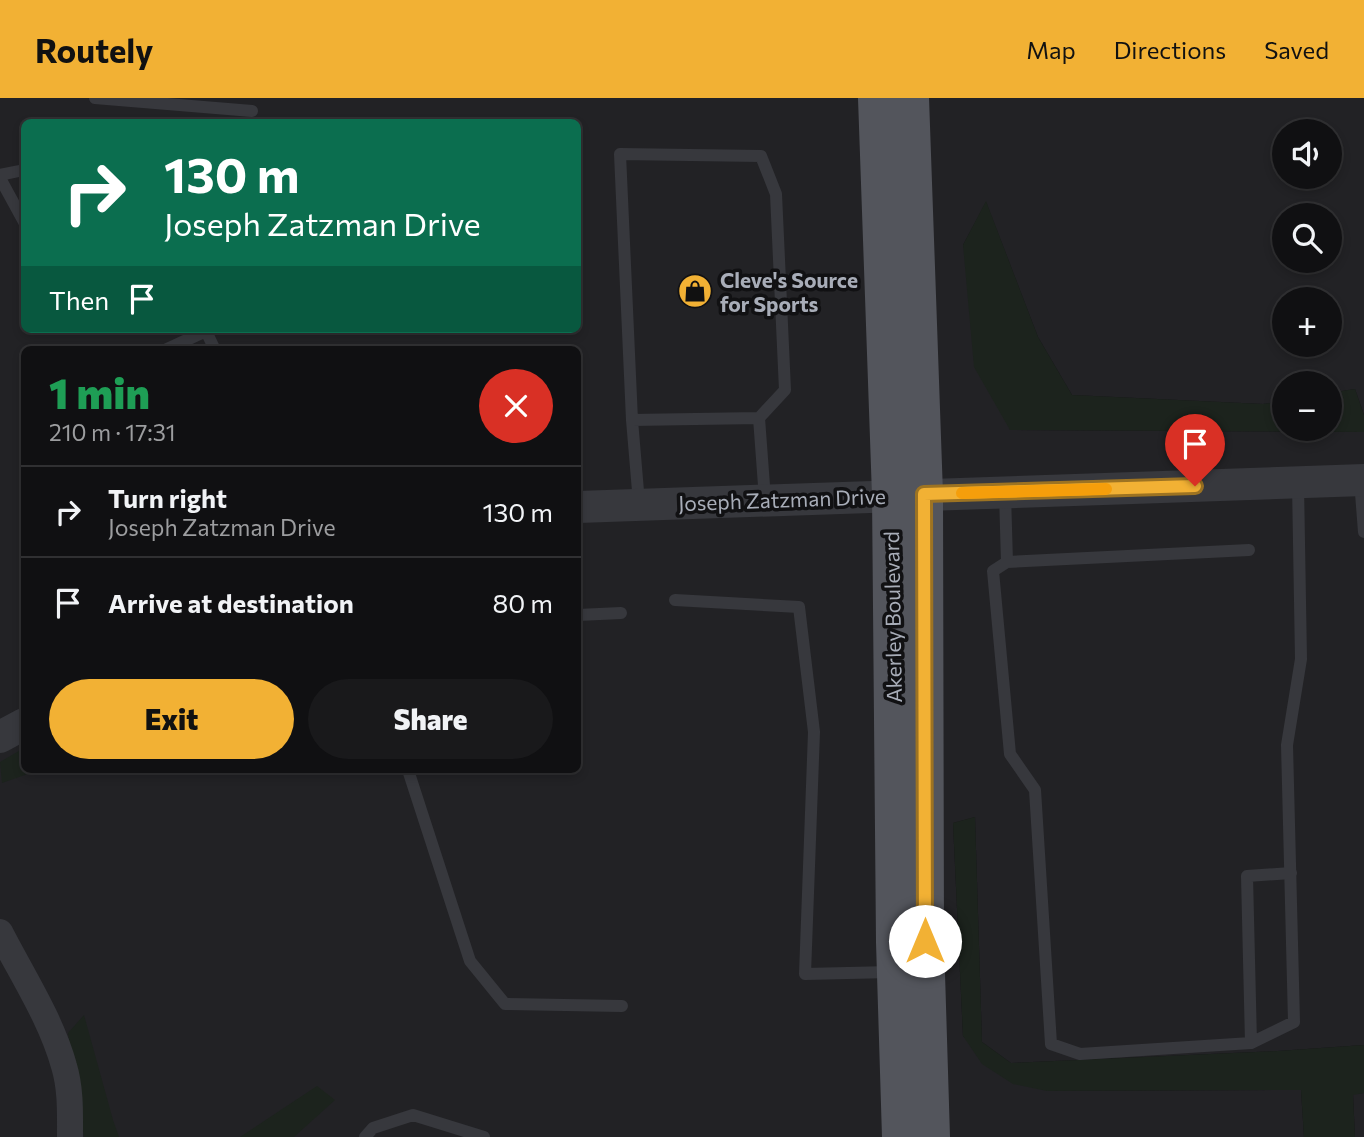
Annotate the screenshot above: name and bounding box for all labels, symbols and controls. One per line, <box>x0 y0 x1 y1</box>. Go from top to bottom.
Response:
text: Routely <box>35 29 153 70</box>
text: Map <box>1026 35 1076 64</box>
text: Directions <box>1114 35 1226 64</box>
text: Saved <box>1264 35 1329 64</box>
map controls <box>1272 119 1342 441</box>
button: sound <box>1272 119 1342 189</box>
text: 130 m <box>164 143 299 203</box>
icon: right <box>49 147 140 238</box>
text: Joseph Zatzman Drive <box>164 203 481 243</box>
button: search <box>1272 203 1342 273</box>
place label: Cleve's Source for Sports <box>720 267 858 316</box>
shop icon: Cleve's Source for Sports <box>676 272 714 310</box>
icon: arrive <box>123 280 161 318</box>
text: Then <box>49 284 109 315</box>
button: + <box>1272 287 1342 357</box>
text: 1 min <box>49 366 150 418</box>
button: close <box>479 369 553 443</box>
button: − <box>1272 371 1342 441</box>
pin <box>1165 414 1225 486</box>
text: 210 m · 17:31 <box>49 418 176 446</box>
icon: arrive <box>1176 425 1214 463</box>
text: Turn right <box>108 482 227 513</box>
street label: Joseph Zatzman Drive <box>678 483 886 515</box>
icon: right <box>49 493 87 531</box>
text: 130 m <box>482 496 553 527</box>
text: Joseph Zatzman Drive <box>108 513 336 541</box>
street label: Akerley Boulevard <box>878 531 906 703</box>
icon: arrive <box>49 584 87 622</box>
text: Arrive at destination <box>108 587 354 618</box>
text: 80 m <box>493 587 553 618</box>
button: Exit <box>49 679 294 759</box>
button: Share <box>308 679 553 759</box>
position arrow <box>888 904 962 978</box>

